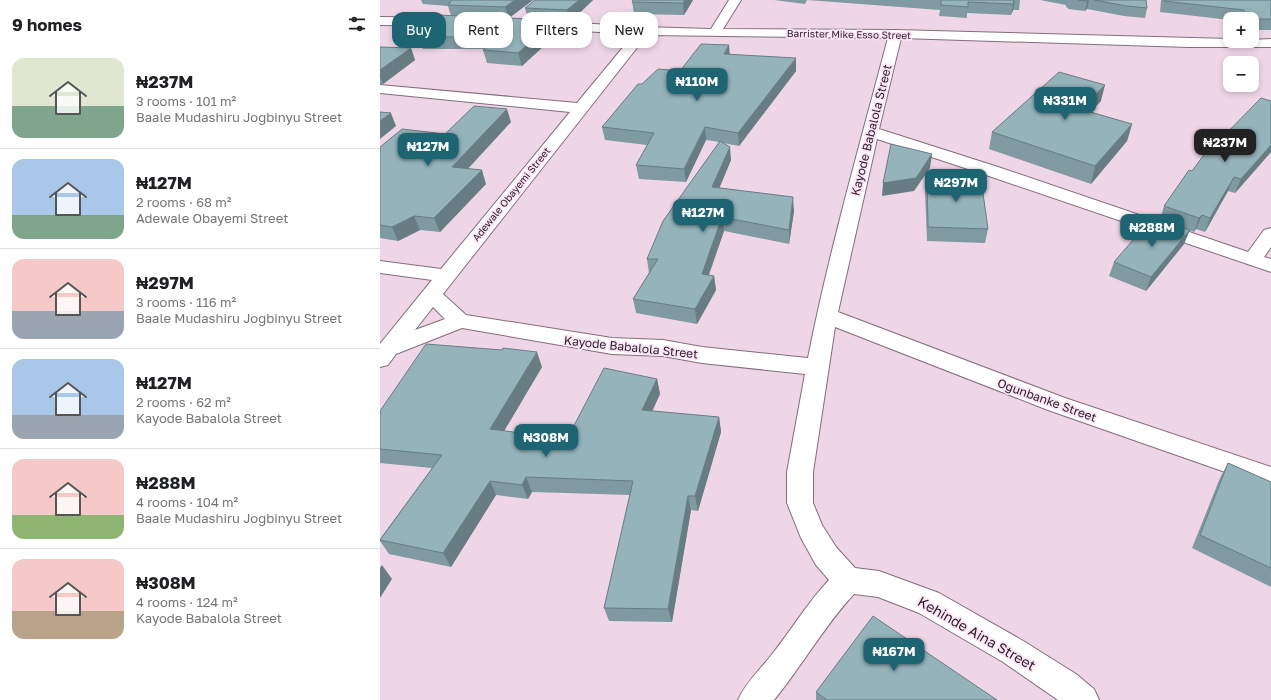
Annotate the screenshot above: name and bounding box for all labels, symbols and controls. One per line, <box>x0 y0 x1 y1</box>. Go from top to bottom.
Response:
chip: Buy <box>392 12 446 48</box>
chip: Rent <box>454 12 513 48</box>
chip: Filters <box>521 12 592 48</box>
chip: New <box>600 12 658 48</box>
map controls <box>1223 12 1259 92</box>
button: + <box>1223 12 1259 48</box>
icon: filters <box>346 13 368 35</box>
text: 9 homes <box>12 14 82 35</box>
street label: Barrister Mike Esso Street <box>787 27 911 41</box>
button: − <box>1223 56 1259 92</box>
street label: Kayode Babalola Street <box>847 63 895 197</box>
pin: ₦110M <box>669 68 725 102</box>
text: ₦237M <box>136 71 193 92</box>
text: ₦110M <box>676 73 718 89</box>
icon: home <box>44 74 92 122</box>
pin: ₦331M <box>1037 87 1093 121</box>
text: ₦331M <box>1043 92 1087 108</box>
text: 3 rooms · 101 m² <box>136 93 236 109</box>
text: Baale Mudashiru Jogbinyu Street <box>136 109 342 125</box>
pin: ₦237M <box>1197 129 1253 163</box>
pin: ₦127M <box>400 133 456 167</box>
text: ₦237M <box>1203 134 1247 150</box>
text: ₦127M <box>407 138 449 154</box>
street label: Adewale Obayemi Street <box>469 145 553 243</box>
pin: ₦297M <box>928 169 984 203</box>
text: ₦127M <box>136 172 192 193</box>
text: ₦297M <box>934 174 978 190</box>
icon: home <box>44 175 92 223</box>
text: 2 rooms · 68 m² <box>136 194 231 210</box>
pin: ₦127M <box>675 199 731 233</box>
text: ₦127M <box>682 204 724 220</box>
text: Adewale Obayemi Street <box>136 210 288 226</box>
pin: ₦288M <box>1124 214 1180 248</box>
text: ₦288M <box>1129 219 1175 235</box>
text: ₦297M <box>136 272 194 293</box>
icon: home <box>44 275 92 323</box>
text: 3 rooms · 116 m² <box>136 294 236 310</box>
text: Baale Mudashiru Jogbinyu Street <box>136 310 342 326</box>
street label: Kayode Babalola Street <box>563 332 699 362</box>
text: ₦127M <box>136 372 192 393</box>
icon: home <box>44 375 92 423</box>
street label: Ogunbanke Street <box>995 375 1099 425</box>
text: 2 rooms · 62 m² <box>136 394 231 410</box>
text: Kayode Babalola Street <box>136 410 282 426</box>
pin: ₦308M <box>518 424 574 458</box>
text: ₦308M <box>523 429 569 445</box>
text: ₦288M <box>136 472 196 493</box>
icon: home <box>44 475 92 523</box>
text: 4 rooms · 104 m² <box>136 494 238 510</box>
text: Baale Mudashiru Jogbinyu Street <box>136 510 342 526</box>
text: ₦308M <box>136 572 196 593</box>
icon: home <box>44 575 92 623</box>
street label: Kehinde Aina Street <box>915 592 1039 674</box>
text: 4 rooms · 124 m² <box>136 594 238 610</box>
text: Kayode Babalola Street <box>136 610 282 626</box>
pin: ₦167M <box>866 638 922 672</box>
text: ₦167M <box>873 643 916 659</box>

